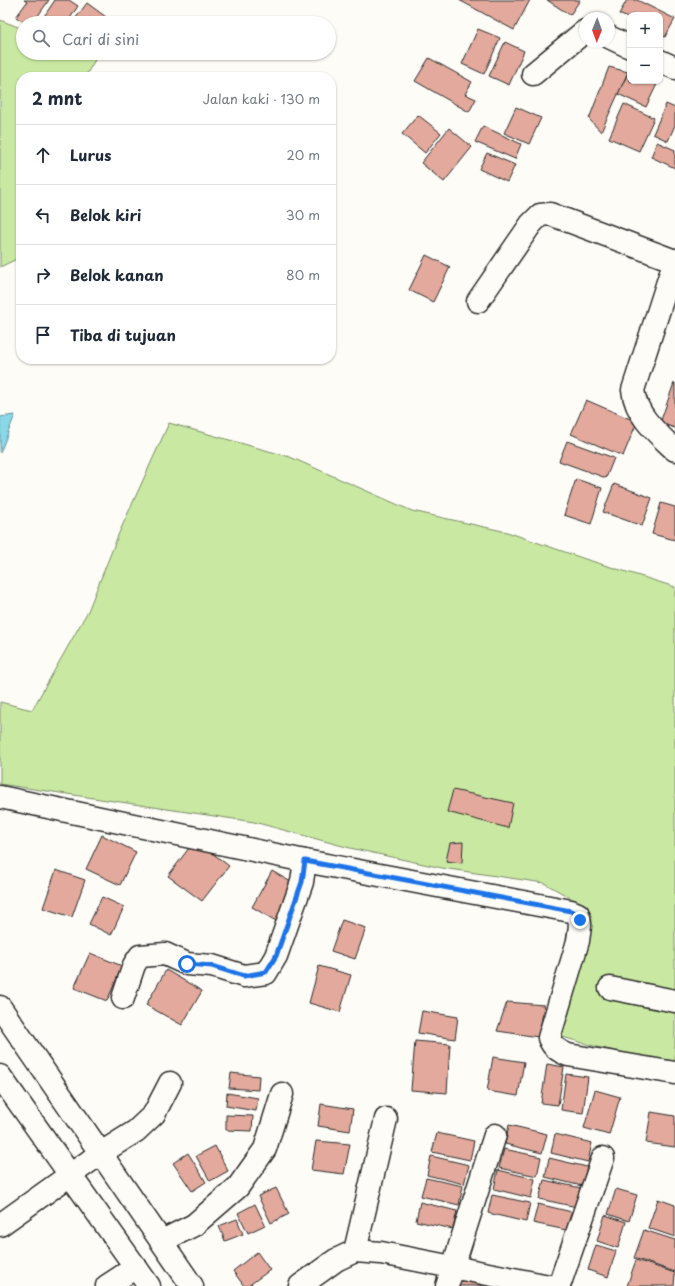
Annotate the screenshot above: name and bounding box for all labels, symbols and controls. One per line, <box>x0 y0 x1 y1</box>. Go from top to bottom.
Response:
north arrow <box>579 12 615 48</box>
map controls <box>627 12 663 84</box>
button: + <box>627 12 663 48</box>
search box <box>16 16 336 60</box>
icon: search <box>30 27 52 49</box>
text: Cari di sini <box>62 27 139 50</box>
button: − <box>627 48 663 84</box>
text: 2 mnt <box>32 85 83 111</box>
text: Jalan kaki · 130 m <box>203 89 320 108</box>
text: Lurus <box>70 143 111 166</box>
icon: ahead <box>32 144 54 166</box>
text: 20 m <box>286 145 320 164</box>
text: Belok kiri <box>70 203 141 226</box>
icon: left <box>32 204 54 226</box>
text: 30 m <box>286 205 320 224</box>
text: Belok kanan <box>70 263 164 286</box>
icon: right <box>32 264 54 286</box>
text: 80 m <box>286 265 320 284</box>
text: Tiba di tujuan <box>70 323 176 346</box>
icon: arrive <box>32 324 54 346</box>
route end <box>571 911 589 929</box>
route start <box>178 955 196 973</box>

